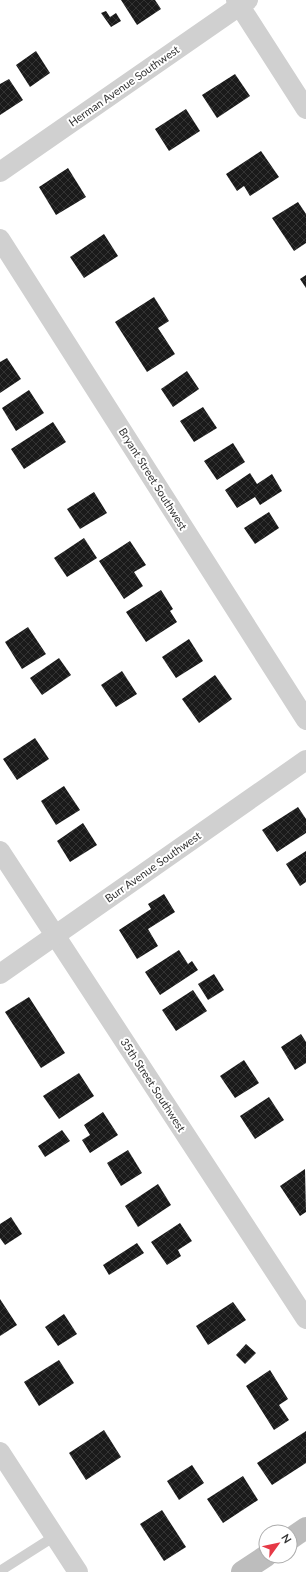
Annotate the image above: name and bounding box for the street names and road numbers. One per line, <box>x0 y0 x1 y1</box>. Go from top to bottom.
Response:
street label: Herman Avenue Southwest <box>66 42 181 129</box>
street label: Bryant Street Southwest <box>117 425 190 532</box>
street label: Burr Avenue Southwest <box>102 829 203 905</box>
street label: 35th Street Southwest <box>118 1036 189 1134</box>

